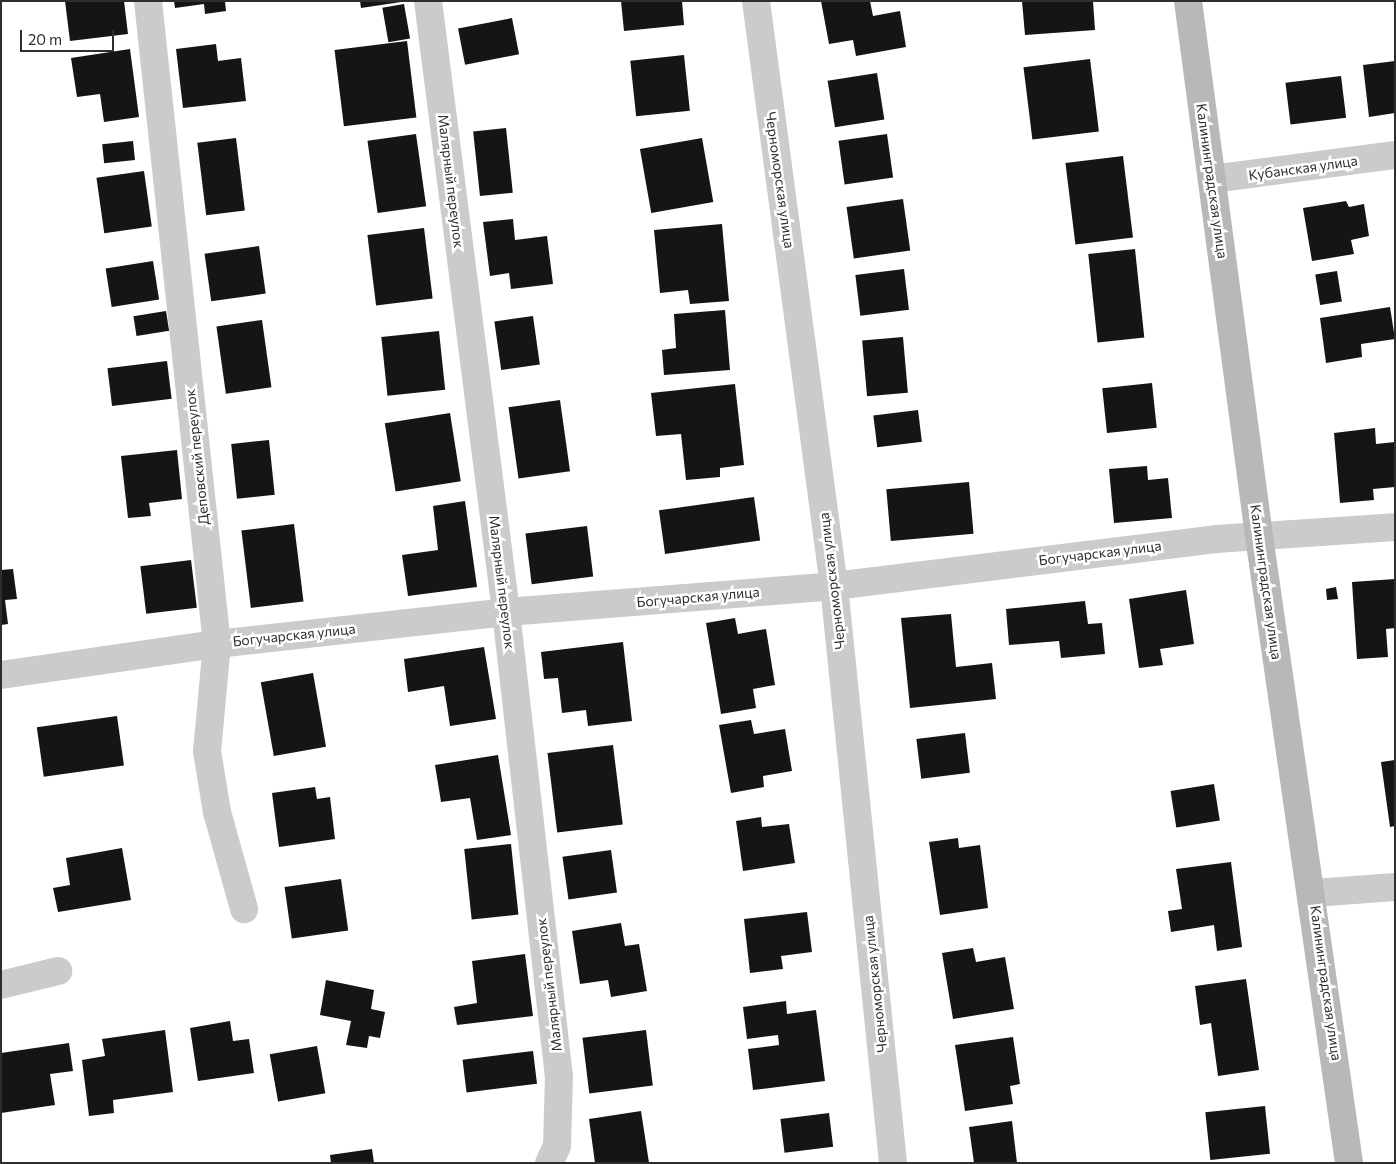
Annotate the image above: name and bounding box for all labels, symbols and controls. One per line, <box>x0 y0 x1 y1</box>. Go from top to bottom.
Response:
scale bar <box>22 20 116 52</box>
text: 20 m <box>28 30 62 48</box>
street label: Калининградская улица <box>1193 102 1231 260</box>
street label: Черноморская улица <box>762 111 798 249</box>
street label: Малярный переулок <box>434 113 468 249</box>
street label: Кубанская улица <box>1247 152 1359 184</box>
street label: Деповский переулок <box>181 388 213 526</box>
street label: Калининградская улица <box>1247 503 1285 661</box>
street label: Черноморская улица <box>815 512 849 650</box>
street label: Малярный переулок <box>485 514 519 650</box>
street label: Богучарская улица <box>1038 537 1162 569</box>
street label: Богучарская улица <box>636 583 760 611</box>
street label: Богучарская улица <box>232 620 356 650</box>
street label: Калининградская улица <box>1307 904 1345 1062</box>
street label: Черноморская улица <box>859 915 891 1053</box>
street label: Малярный переулок <box>532 917 566 1053</box>

